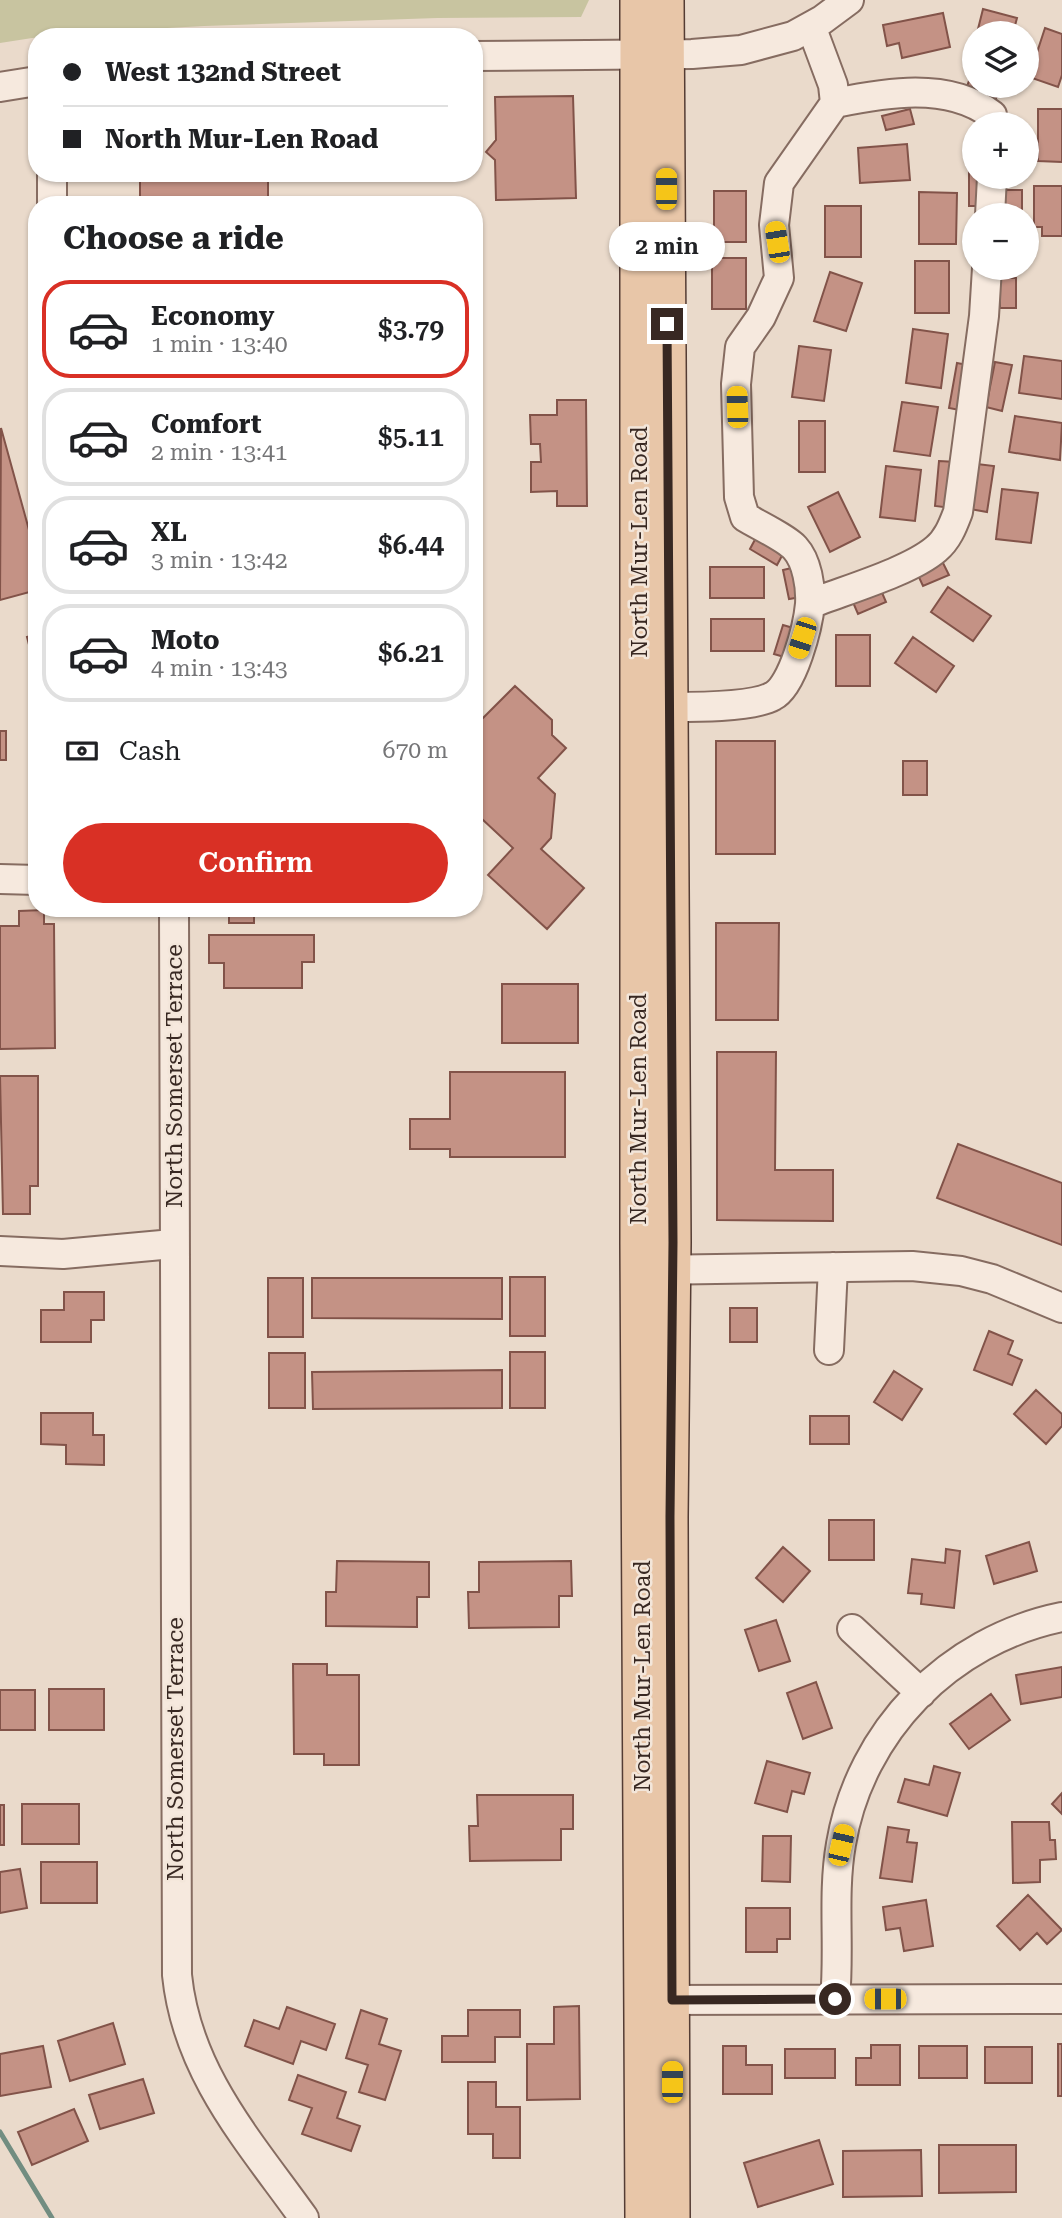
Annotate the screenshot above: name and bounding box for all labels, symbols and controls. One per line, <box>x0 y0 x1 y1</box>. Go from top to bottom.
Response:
map controls <box>962 21 1039 280</box>
button: layers <box>962 21 1039 98</box>
text: West 132nd Street <box>105 57 341 87</box>
button: + <box>962 112 1039 189</box>
text: North Mur-Len Road <box>105 124 378 154</box>
car <box>656 168 677 210</box>
button: − <box>962 203 1039 280</box>
text: Choose a ride <box>63 219 284 257</box>
car <box>764 220 791 264</box>
callout: 2 min <box>609 222 725 272</box>
text: 2 min <box>635 233 699 260</box>
icon: car <box>67 298 130 361</box>
text: Economy <box>151 301 274 331</box>
route end <box>651 308 683 340</box>
text: $3.79 <box>378 314 444 344</box>
text: 1 min · 13:40 <box>151 331 288 358</box>
car <box>726 386 749 428</box>
icon: car <box>67 406 130 469</box>
text: Comfort <box>151 409 261 439</box>
text: $5.11 <box>378 422 444 452</box>
street label: North Mur-Len Road <box>626 426 653 658</box>
text: 2 min · 13:41 <box>151 439 288 466</box>
icon: car <box>67 514 130 577</box>
text: XL <box>151 517 187 547</box>
text: $6.44 <box>378 530 444 560</box>
text: 3 min · 13:42 <box>151 547 288 574</box>
car <box>786 615 819 661</box>
icon: car <box>67 622 130 685</box>
text: Moto <box>151 625 220 655</box>
text: $6.21 <box>378 638 444 668</box>
text: 4 min · 13:43 <box>151 655 288 682</box>
icon: cash <box>63 732 101 770</box>
text: Cash <box>119 736 181 766</box>
text: 670 m <box>383 737 448 764</box>
button: Confirm <box>63 823 448 903</box>
street label: North Somerset Terrace <box>161 944 188 1208</box>
street label: North Mur-Len Road <box>625 993 652 1225</box>
street label: North Mur-Len Road <box>629 1560 656 1792</box>
street label: North Somerset Terrace <box>162 1617 189 1881</box>
car <box>827 1822 856 1868</box>
route start <box>819 1983 851 2015</box>
car <box>865 1989 907 2010</box>
car <box>662 2061 683 2103</box>

